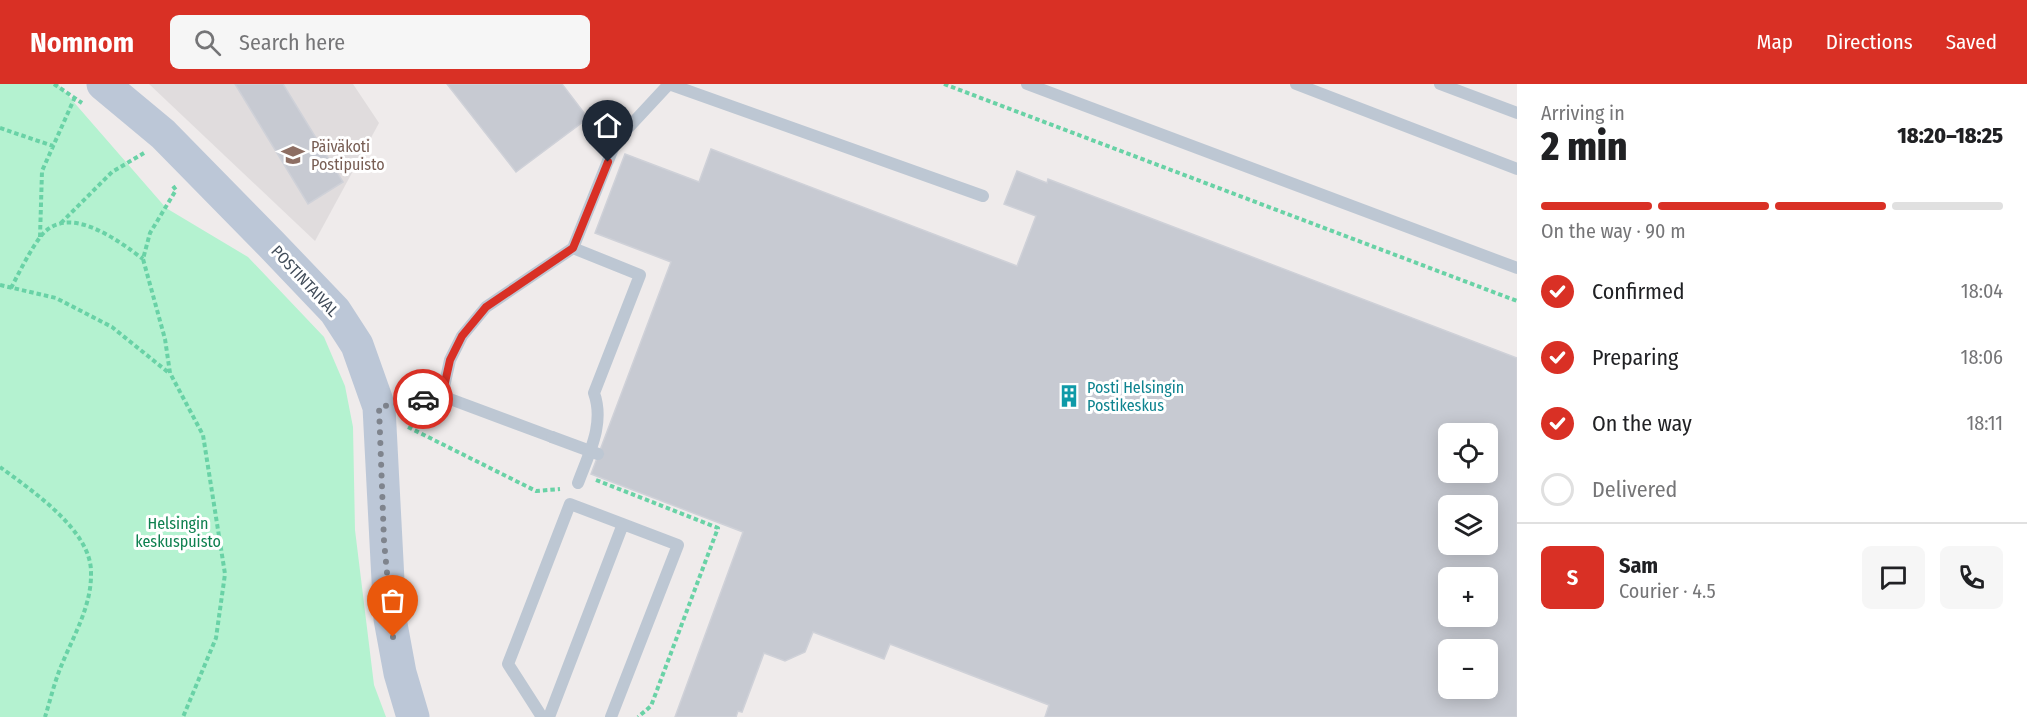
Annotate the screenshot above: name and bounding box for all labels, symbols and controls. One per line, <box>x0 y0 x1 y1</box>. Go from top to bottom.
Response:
search box <box>170 15 590 69</box>
text: Nomnom <box>30 26 134 59</box>
icon: search <box>191 26 224 59</box>
text: Search here <box>239 29 345 56</box>
text: Map <box>1756 29 1793 55</box>
text: Directions <box>1826 29 1913 55</box>
text: Saved <box>1946 29 1997 55</box>
pin <box>582 100 633 162</box>
text: Arriving in <box>1541 101 1625 125</box>
icon: home <box>591 109 624 142</box>
text: 18:20–18:25 <box>1897 122 2003 149</box>
text: 2 min <box>1541 124 1627 170</box>
place label: Päiväkoti Postipuisto <box>311 137 385 174</box>
school or university icon: Päiväkoti Postipuisto <box>280 142 306 168</box>
text: On the way · 90 m <box>1541 219 1686 243</box>
street label: POSTINTAIVAL <box>267 242 343 320</box>
icon: check <box>1541 275 1574 308</box>
text: Confirmed <box>1592 278 1685 305</box>
text: 18:04 <box>1961 279 2003 303</box>
icon: check <box>1541 341 1574 374</box>
text: Preparing <box>1592 344 1678 371</box>
text: 18:06 <box>1961 345 2003 369</box>
courier <box>393 369 453 429</box>
place label: Posti Helsingin Postikeskus <box>1087 378 1184 415</box>
icon: car <box>407 383 440 416</box>
building icon: Posti Helsingin Postikeskus <box>1056 383 1082 409</box>
icon: check <box>1541 407 1574 440</box>
text: On the way <box>1592 410 1692 437</box>
text: 18:11 <box>1966 411 2003 435</box>
map controls <box>1438 423 1498 699</box>
button: locate <box>1438 423 1498 483</box>
text: Delivered <box>1592 476 1677 503</box>
button: layers <box>1438 495 1498 555</box>
park label: Helsingin keskuspuisto <box>135 514 221 551</box>
button: chat <box>1862 546 1925 609</box>
button: phone <box>1940 546 2003 609</box>
text: Sam <box>1619 552 1658 579</box>
text: S <box>1567 564 1578 591</box>
button: + <box>1438 567 1498 627</box>
pin <box>367 575 418 637</box>
text: Courier · 4.5 <box>1619 579 1716 603</box>
icon: bag <box>376 584 409 617</box>
button: − <box>1438 639 1498 699</box>

